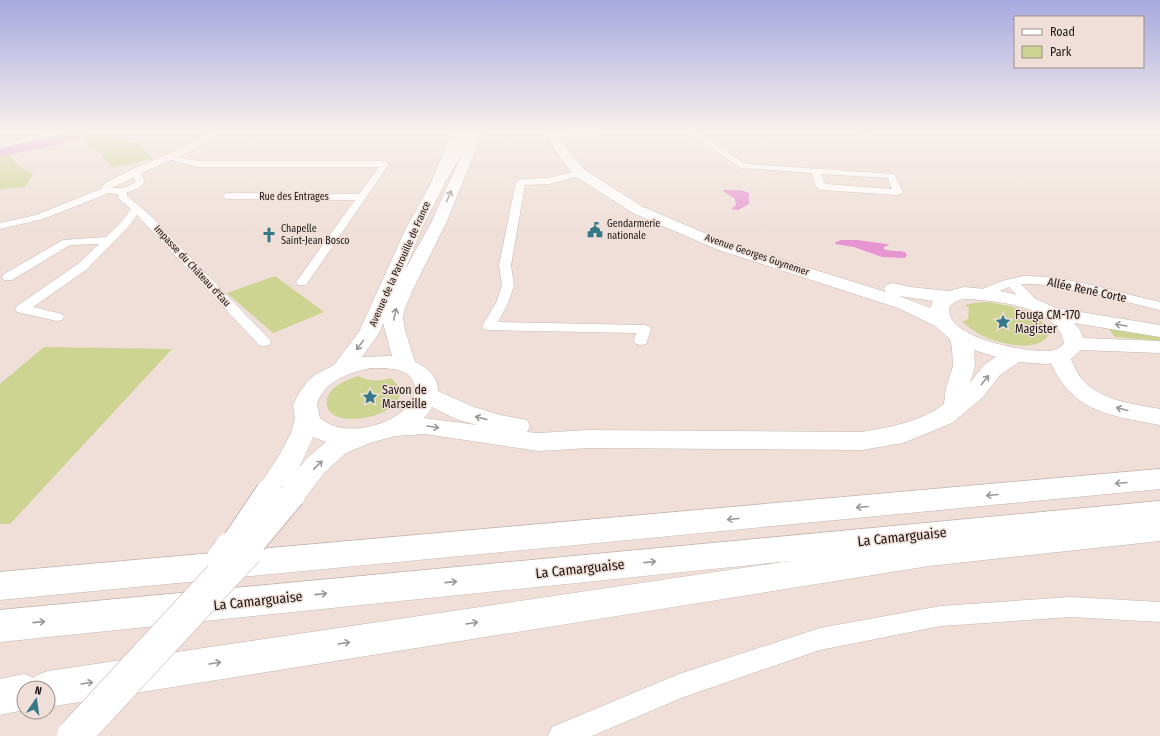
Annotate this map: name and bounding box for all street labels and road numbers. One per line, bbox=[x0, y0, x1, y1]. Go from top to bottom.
street label: Rue des Entrages bbox=[259, 191, 329, 203]
street label: Avenue de la Patrouille de France bbox=[367, 200, 433, 328]
street label: Impasse du Château d'Eau bbox=[151, 223, 233, 309]
street label: Avenue Georges Guynemer bbox=[703, 231, 811, 279]
street label: Allée René Corte bbox=[1046, 275, 1128, 305]
street label: La Camarguaise bbox=[857, 524, 947, 550]
street label: La Camarguaise bbox=[535, 556, 625, 582]
street label: La Camarguaise bbox=[213, 588, 303, 614]

